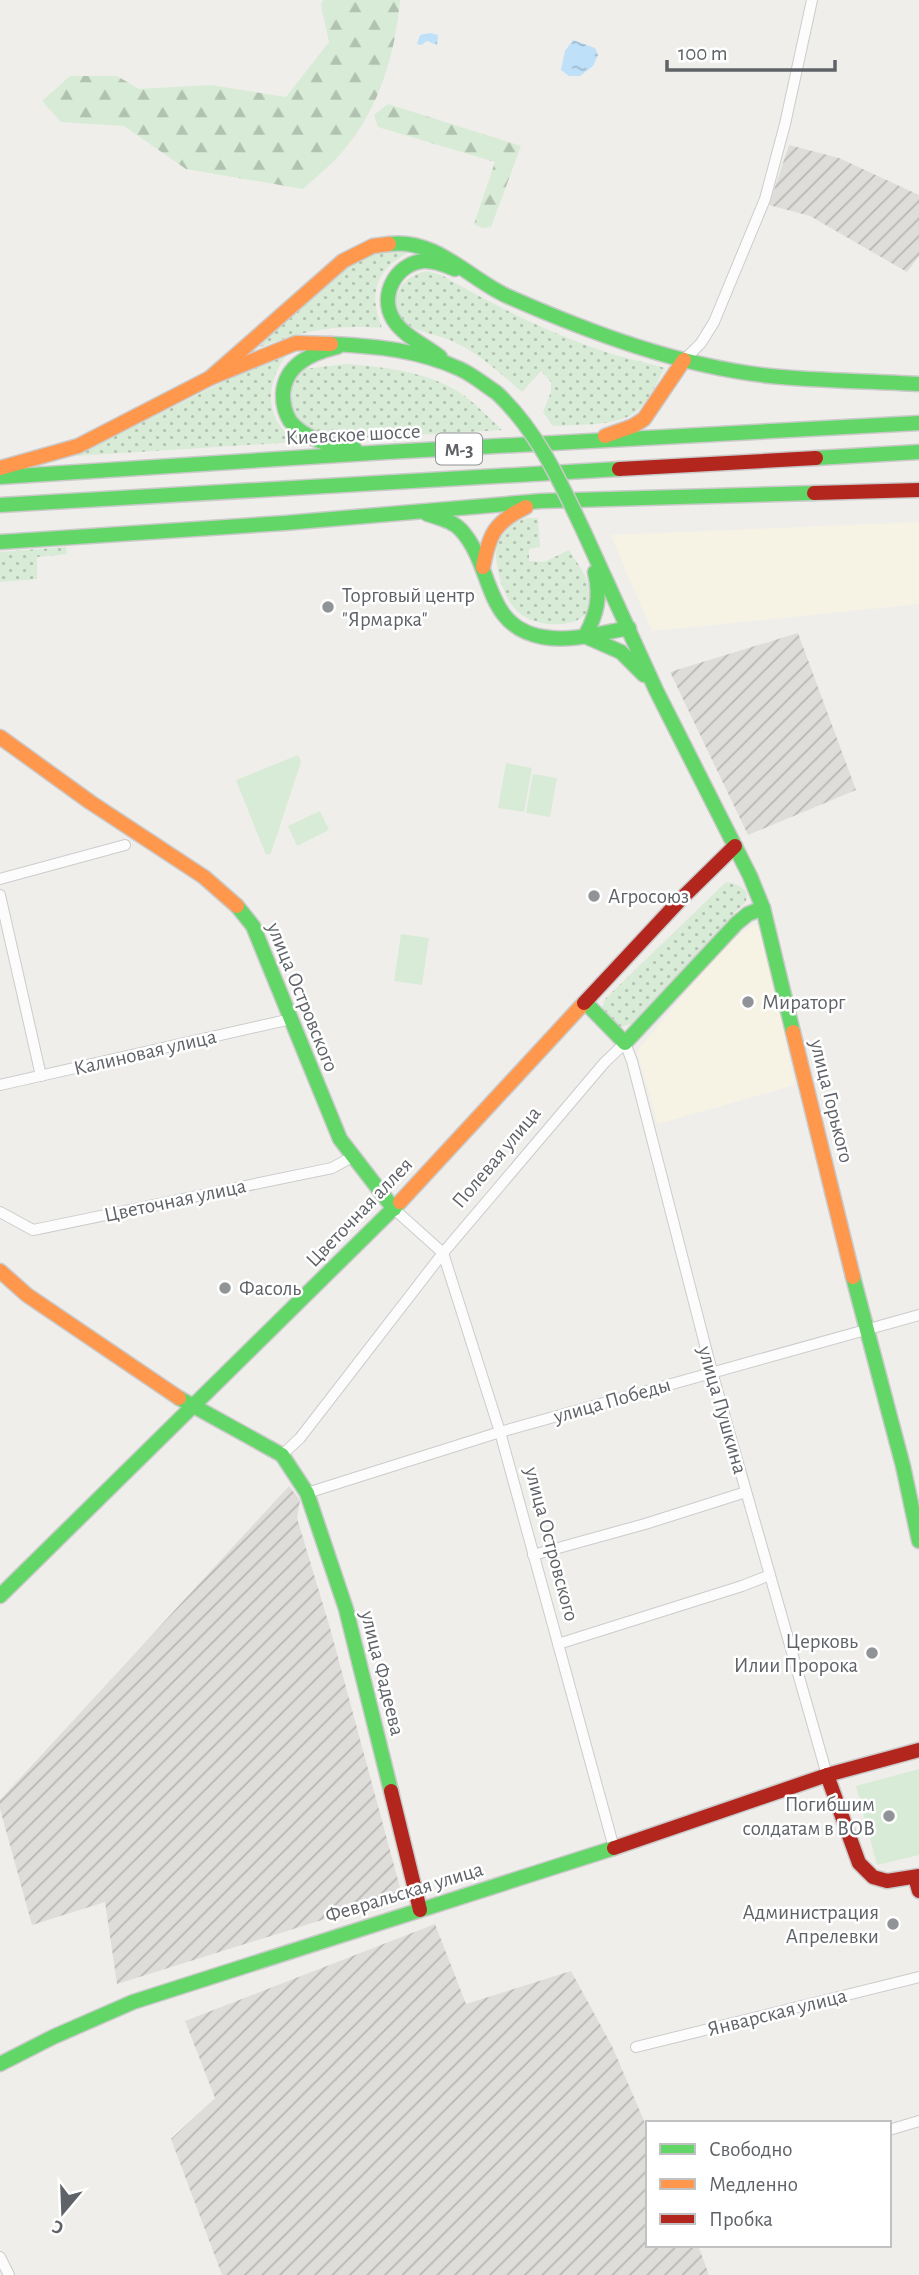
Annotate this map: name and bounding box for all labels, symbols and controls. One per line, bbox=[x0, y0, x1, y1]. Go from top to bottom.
scale bar bbox=[667, 28, 835, 72]
text: 100 m bbox=[678, 43, 728, 64]
street label: Киевское шоссе bbox=[285, 420, 421, 449]
road number: М-3 bbox=[436, 433, 482, 464]
place label: Торговый центр "Ярмарка" bbox=[342, 585, 475, 630]
marker: Торговый центр "Ярмарка" bbox=[320, 599, 336, 615]
place label: Агросоюз bbox=[608, 886, 689, 907]
marker: Агросоюз bbox=[586, 888, 602, 904]
street label: улица Островского bbox=[263, 919, 342, 1075]
place label: Мираторг bbox=[762, 992, 846, 1013]
marker: Мираторг bbox=[740, 994, 756, 1010]
street label: Калиновая улица bbox=[72, 1026, 219, 1079]
street label: улица Горького bbox=[806, 1036, 857, 1165]
street label: Полевая улица bbox=[448, 1102, 545, 1212]
street label: Цветочная аллея bbox=[302, 1154, 417, 1271]
street label: Цветочная улица bbox=[102, 1175, 248, 1226]
place label: Фасоль bbox=[239, 1278, 301, 1299]
marker: Фасоль bbox=[217, 1280, 233, 1296]
street label: улица Пушкина bbox=[694, 1343, 751, 1477]
street label: улица Победы bbox=[550, 1374, 673, 1427]
street label: улица Островского bbox=[521, 1464, 582, 1623]
street label: улица Фадеева bbox=[357, 1608, 408, 1738]
place label: Церковь Илии Пророка bbox=[734, 1631, 858, 1676]
marker: Церковь Илии Пророка bbox=[864, 1645, 880, 1661]
place label: Погибшим солдатам в ВОВ bbox=[742, 1794, 875, 1839]
marker: Погибшим солдатам в ВОВ bbox=[881, 1808, 897, 1824]
street label: Февральская улица bbox=[323, 1858, 486, 1926]
place label: Администрация Апрелевки bbox=[743, 1902, 879, 1947]
marker: Администрация Апрелевки bbox=[885, 1916, 901, 1932]
street label: Январская улица bbox=[705, 1985, 849, 2040]
legend bbox=[646, 2121, 891, 2247]
text: Свободно bbox=[709, 2139, 793, 2160]
text: Медленно bbox=[709, 2174, 798, 2195]
north arrow bbox=[28, 2177, 98, 2247]
text: Пробка bbox=[709, 2209, 773, 2230]
text: С bbox=[50, 2216, 66, 2237]

